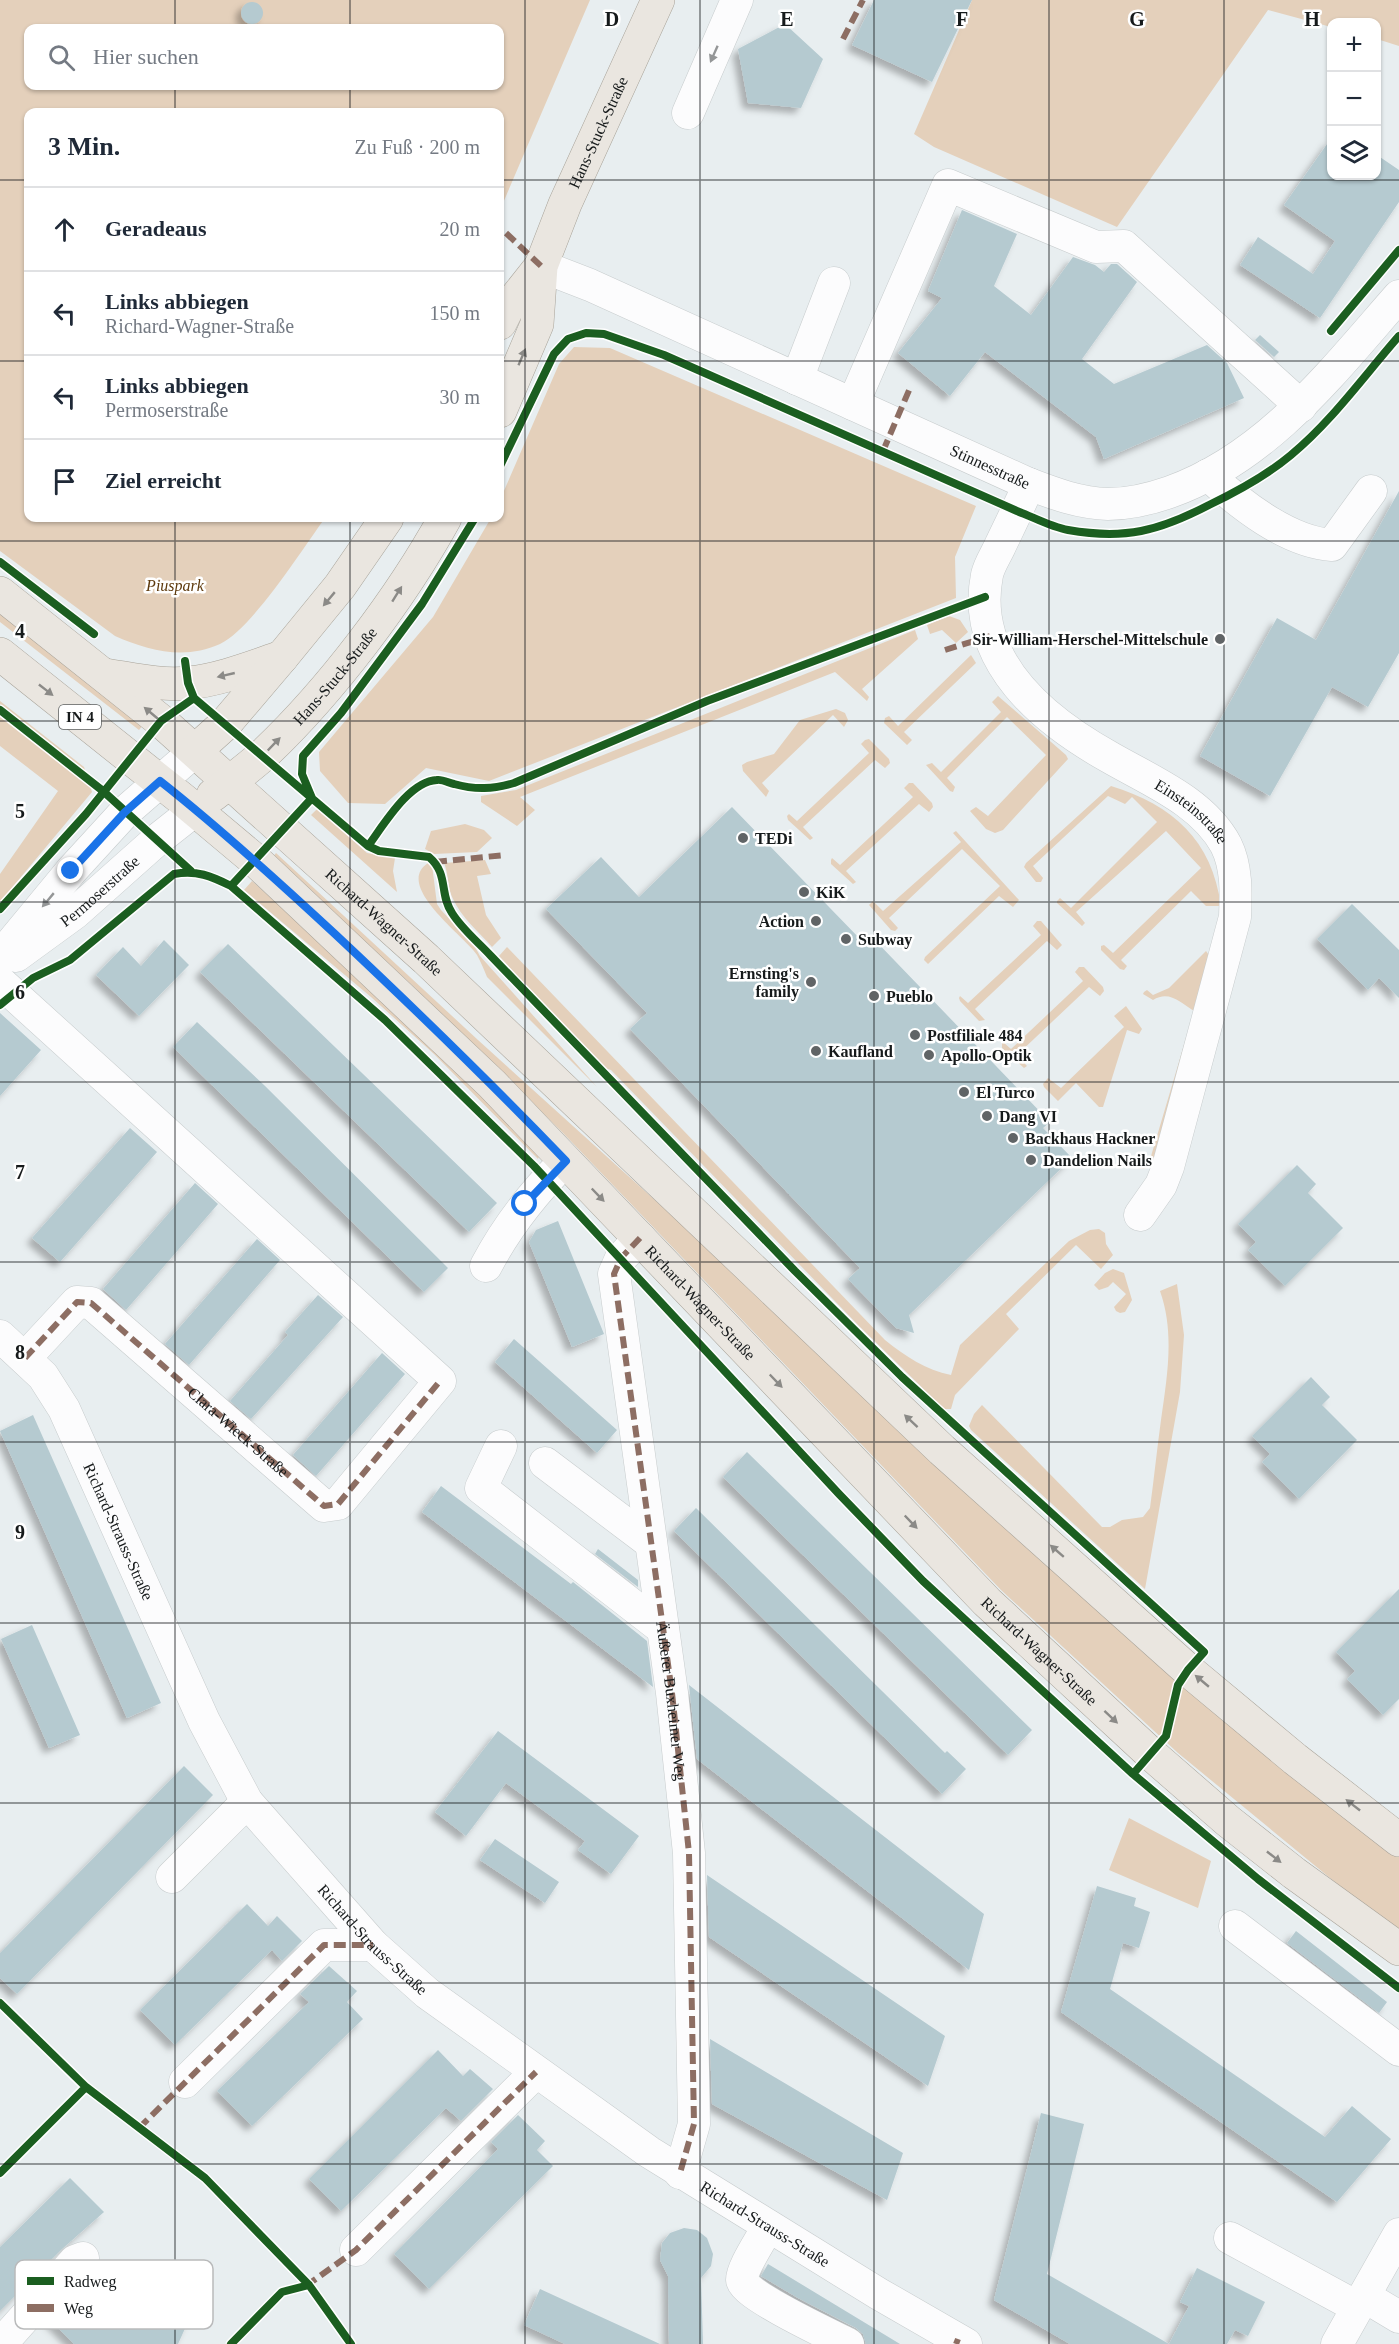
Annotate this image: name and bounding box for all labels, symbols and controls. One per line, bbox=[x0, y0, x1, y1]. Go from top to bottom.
text: D bbox=[605, 8, 619, 30]
text: E bbox=[780, 8, 794, 30]
text: F bbox=[956, 8, 968, 30]
text: G bbox=[1129, 8, 1145, 30]
text: H bbox=[1304, 8, 1320, 30]
map controls bbox=[1327, 18, 1381, 180]
button: + bbox=[1327, 18, 1381, 72]
search box bbox=[24, 24, 504, 90]
icon: search bbox=[45, 41, 78, 74]
text: Hier suchen bbox=[93, 44, 199, 69]
one-way arrow bbox=[709, 45, 718, 62]
button: − bbox=[1327, 72, 1381, 126]
street label: Hans-Stuck-Straße bbox=[565, 74, 631, 191]
button: layers bbox=[1327, 126, 1381, 180]
text: 3 Min. bbox=[48, 132, 120, 161]
text: Zu Fuß · 200 m bbox=[354, 136, 480, 158]
icon: ahead bbox=[48, 213, 81, 246]
text: Geradeaus bbox=[105, 216, 206, 241]
text: 20 m bbox=[439, 218, 480, 240]
text: Links abbiegen bbox=[105, 289, 249, 314]
icon: left bbox=[48, 297, 81, 330]
text: 150 m bbox=[429, 302, 480, 324]
text: Richard-Wagner-Straße bbox=[105, 315, 294, 337]
one-way arrow bbox=[517, 348, 527, 366]
text: Links abbiegen bbox=[105, 373, 249, 398]
icon: left bbox=[48, 381, 81, 414]
text: 30 m bbox=[439, 386, 480, 408]
text: Permoserstraße bbox=[105, 399, 228, 421]
street label: Stinnesstraße bbox=[948, 441, 1033, 492]
icon: arrive bbox=[48, 465, 81, 498]
text: Ziel erreicht bbox=[105, 468, 221, 493]
park label: Piuspark bbox=[145, 577, 205, 595]
one-way arrow bbox=[391, 585, 402, 602]
one-way arrow bbox=[322, 591, 335, 607]
text: 4 bbox=[15, 620, 25, 642]
street label: Hans-Stuck-Straße bbox=[289, 624, 380, 728]
place label: Sir-William-Herschel-Mittelschule bbox=[973, 631, 1208, 648]
marker: Sir-William-Herschel-Mittelschule bbox=[1213, 632, 1227, 646]
one-way arrow bbox=[217, 670, 235, 680]
one-way arrow bbox=[38, 684, 54, 697]
road number: IN 4 bbox=[59, 705, 101, 729]
one-way arrow bbox=[144, 707, 159, 720]
one-way arrow bbox=[266, 738, 280, 752]
street label: Einsteinstraße bbox=[1152, 776, 1231, 846]
text: 5 bbox=[15, 800, 25, 822]
place label: TEDi bbox=[755, 830, 793, 847]
marker: TEDi bbox=[736, 831, 750, 845]
street label: Permoserstraße bbox=[57, 852, 142, 930]
route end bbox=[57, 857, 83, 883]
street label: Richard-Wagner-Straße bbox=[322, 865, 446, 979]
place label: KiK bbox=[816, 884, 846, 901]
marker: KiK bbox=[797, 885, 811, 899]
one-way arrow bbox=[41, 892, 54, 908]
place label: Action bbox=[759, 913, 804, 930]
marker: Action bbox=[809, 914, 823, 928]
place label: Subway bbox=[858, 931, 912, 949]
marker: Subway bbox=[839, 932, 853, 946]
place label: Ernsting's family bbox=[729, 965, 799, 1001]
marker: Ernsting's family bbox=[804, 975, 818, 989]
text: 6 bbox=[15, 981, 25, 1003]
place label: Pueblo bbox=[886, 988, 933, 1005]
marker: Pueblo bbox=[867, 989, 881, 1003]
place label: Postfiliale 484 bbox=[927, 1027, 1023, 1044]
marker: Postfiliale 484 bbox=[908, 1028, 922, 1042]
place label: Kaufland bbox=[828, 1043, 893, 1060]
marker: Kaufland bbox=[809, 1044, 823, 1058]
place label: Apollo-Optik bbox=[941, 1047, 1032, 1065]
marker: Apollo-Optik bbox=[922, 1048, 936, 1062]
place label: El Turco bbox=[976, 1084, 1035, 1101]
marker: El Turco bbox=[957, 1085, 971, 1099]
place label: Dang VI bbox=[999, 1108, 1057, 1126]
marker: Dang VI bbox=[980, 1109, 994, 1123]
place label: Backhaus Hackner bbox=[1025, 1130, 1155, 1147]
marker: Backhaus Hackner bbox=[1006, 1131, 1020, 1145]
place label: Dandelion Nails bbox=[1043, 1152, 1152, 1169]
marker: Dandelion Nails bbox=[1024, 1153, 1038, 1167]
text: 7 bbox=[15, 1161, 25, 1183]
one-way arrow bbox=[591, 1187, 605, 1201]
route start bbox=[511, 1190, 537, 1216]
street label: Richard-Wagner-Straße bbox=[642, 1242, 759, 1363]
text: 8 bbox=[15, 1341, 25, 1363]
one-way arrow bbox=[769, 1374, 783, 1388]
street label: Clara-Wieck-Straße bbox=[185, 1383, 292, 1480]
one-way arrow bbox=[904, 1415, 919, 1428]
street label: Richard-Strauss-Straße bbox=[81, 1460, 157, 1603]
one-way arrow bbox=[904, 1515, 918, 1530]
text: 9 bbox=[15, 1521, 25, 1543]
one-way arrow bbox=[1050, 1545, 1065, 1558]
street label: Richard-Wagner-Straße bbox=[978, 1593, 1101, 1708]
street label: Äußerer Buxheimer Weg bbox=[654, 1620, 690, 1782]
one-way arrow bbox=[1195, 1675, 1210, 1688]
one-way arrow bbox=[1103, 1710, 1118, 1723]
one-way arrow bbox=[1345, 1798, 1361, 1811]
one-way arrow bbox=[1266, 1851, 1281, 1863]
street label: Richard-Strauss-Straße bbox=[315, 1881, 431, 1998]
street label: Richard-Strauss-Straße bbox=[698, 2178, 833, 2270]
legend bbox=[15, 2260, 213, 2329]
text: Radweg bbox=[64, 2273, 116, 2291]
text: Weg bbox=[64, 2300, 93, 2318]

